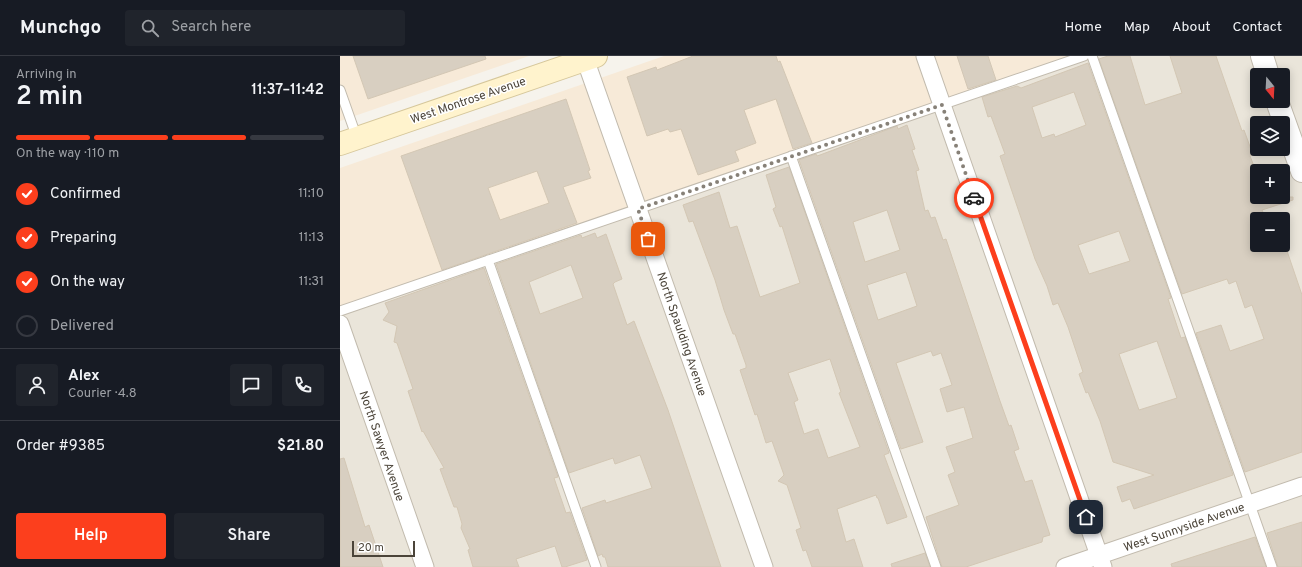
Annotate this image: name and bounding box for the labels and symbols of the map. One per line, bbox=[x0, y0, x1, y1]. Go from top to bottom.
north arrow bbox=[1250, 68, 1290, 108]
street label: West Montrose Avenue bbox=[408, 74, 528, 128]
courier bbox=[954, 178, 994, 218]
pin bbox=[631, 222, 665, 256]
street label: North Spaulding Avenue bbox=[652, 270, 710, 398]
street label: North Sawyer Avenue bbox=[355, 389, 407, 504]
pin bbox=[1069, 500, 1103, 534]
street label: West Sunnyside Avenue bbox=[1122, 500, 1247, 556]
scale bar bbox=[352, 539, 415, 558]

